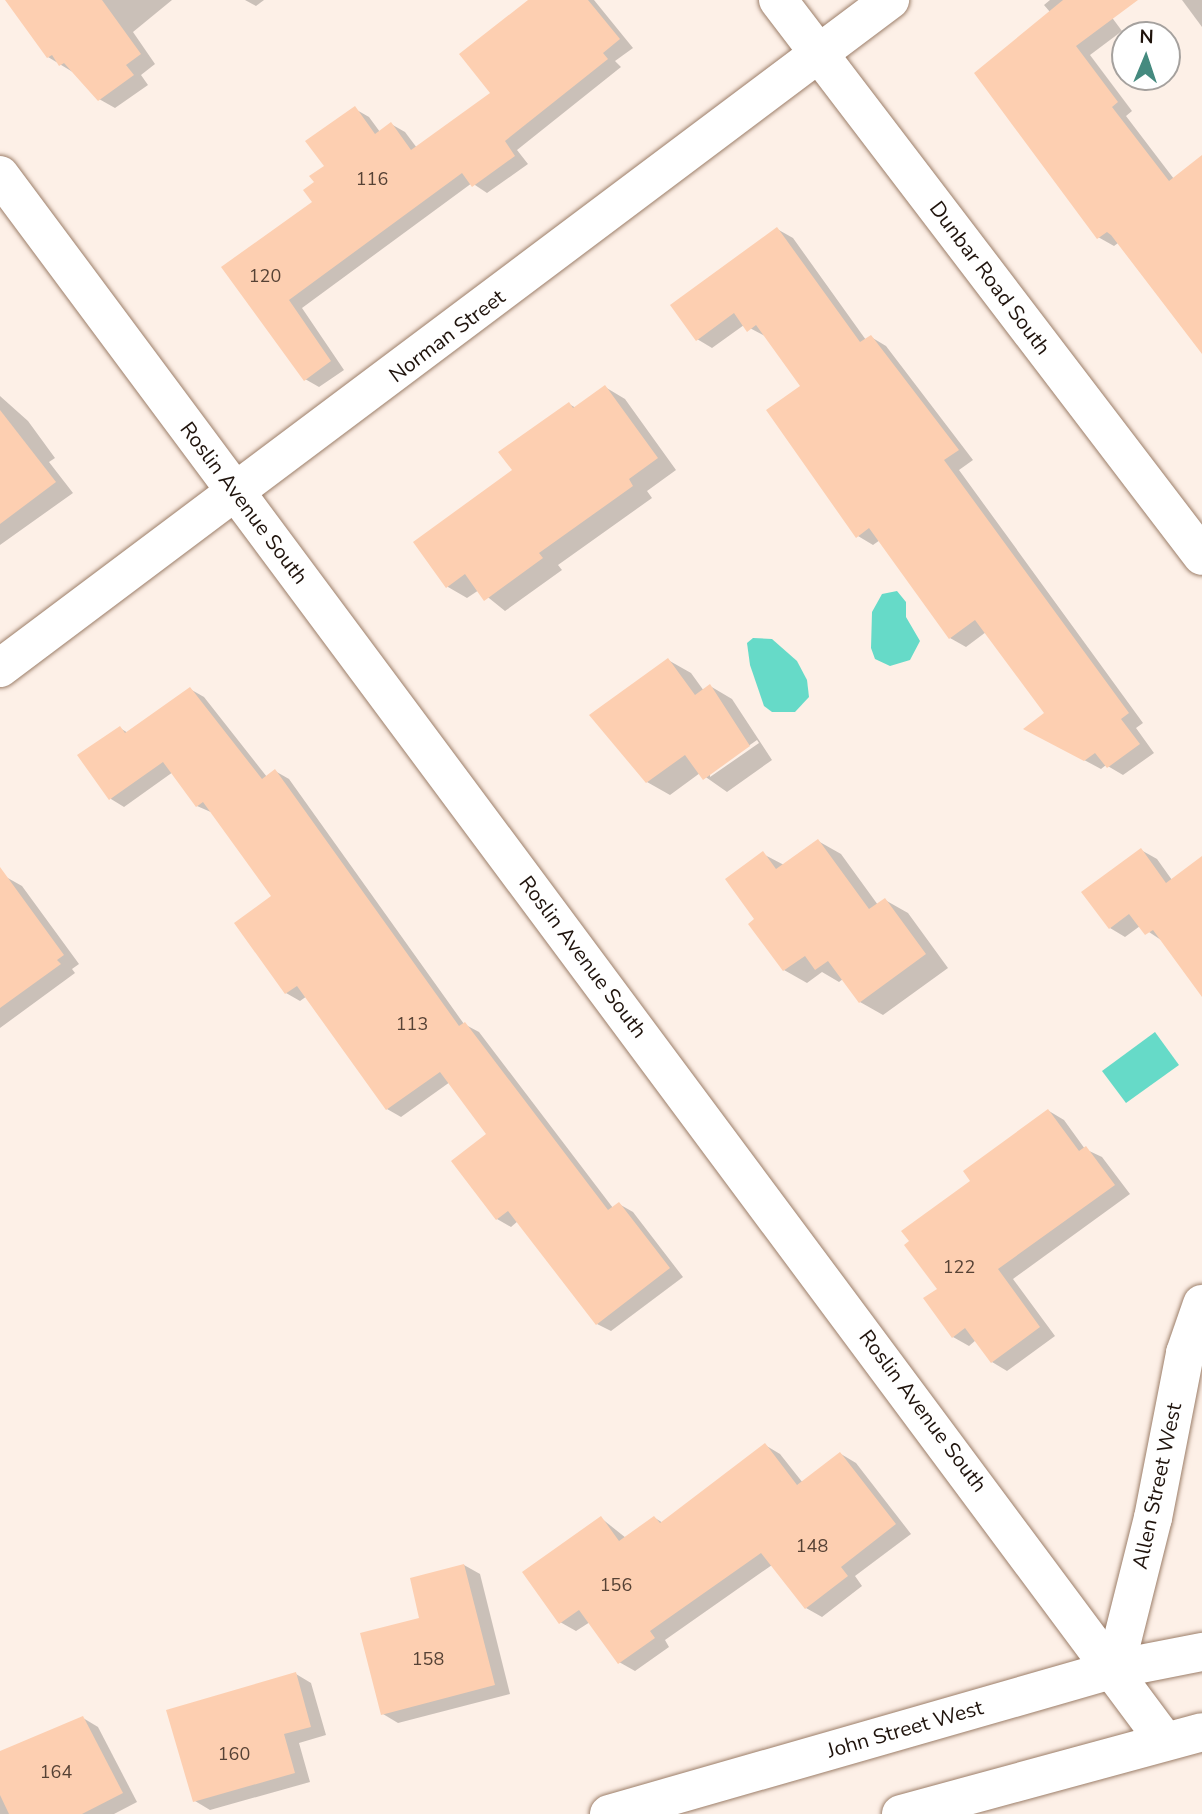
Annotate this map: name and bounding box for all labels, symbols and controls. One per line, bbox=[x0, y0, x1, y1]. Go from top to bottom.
north arrow bbox=[1111, 21, 1181, 91]
text: N bbox=[1139, 24, 1154, 50]
house number: 116 bbox=[356, 168, 388, 190]
street label: Dunbar Road South bbox=[924, 196, 1056, 360]
house number: 120 bbox=[249, 265, 281, 287]
street label: Norman Street bbox=[384, 284, 510, 388]
street label: Roslin Avenue South bbox=[175, 417, 313, 589]
street label: Roslin Avenue South bbox=[514, 871, 652, 1043]
house number: 113 bbox=[396, 1013, 428, 1035]
house number: 122 bbox=[943, 1256, 975, 1278]
street label: Roslin Avenue South bbox=[854, 1325, 992, 1497]
street label: Allen Street West bbox=[1127, 1401, 1187, 1571]
house number: 148 bbox=[796, 1535, 828, 1557]
house number: 156 bbox=[600, 1574, 632, 1596]
house number: 158 bbox=[412, 1648, 444, 1670]
street label: John Street West bbox=[824, 1695, 986, 1763]
house number: 160 bbox=[218, 1743, 250, 1765]
house number: 164 bbox=[40, 1761, 72, 1783]

